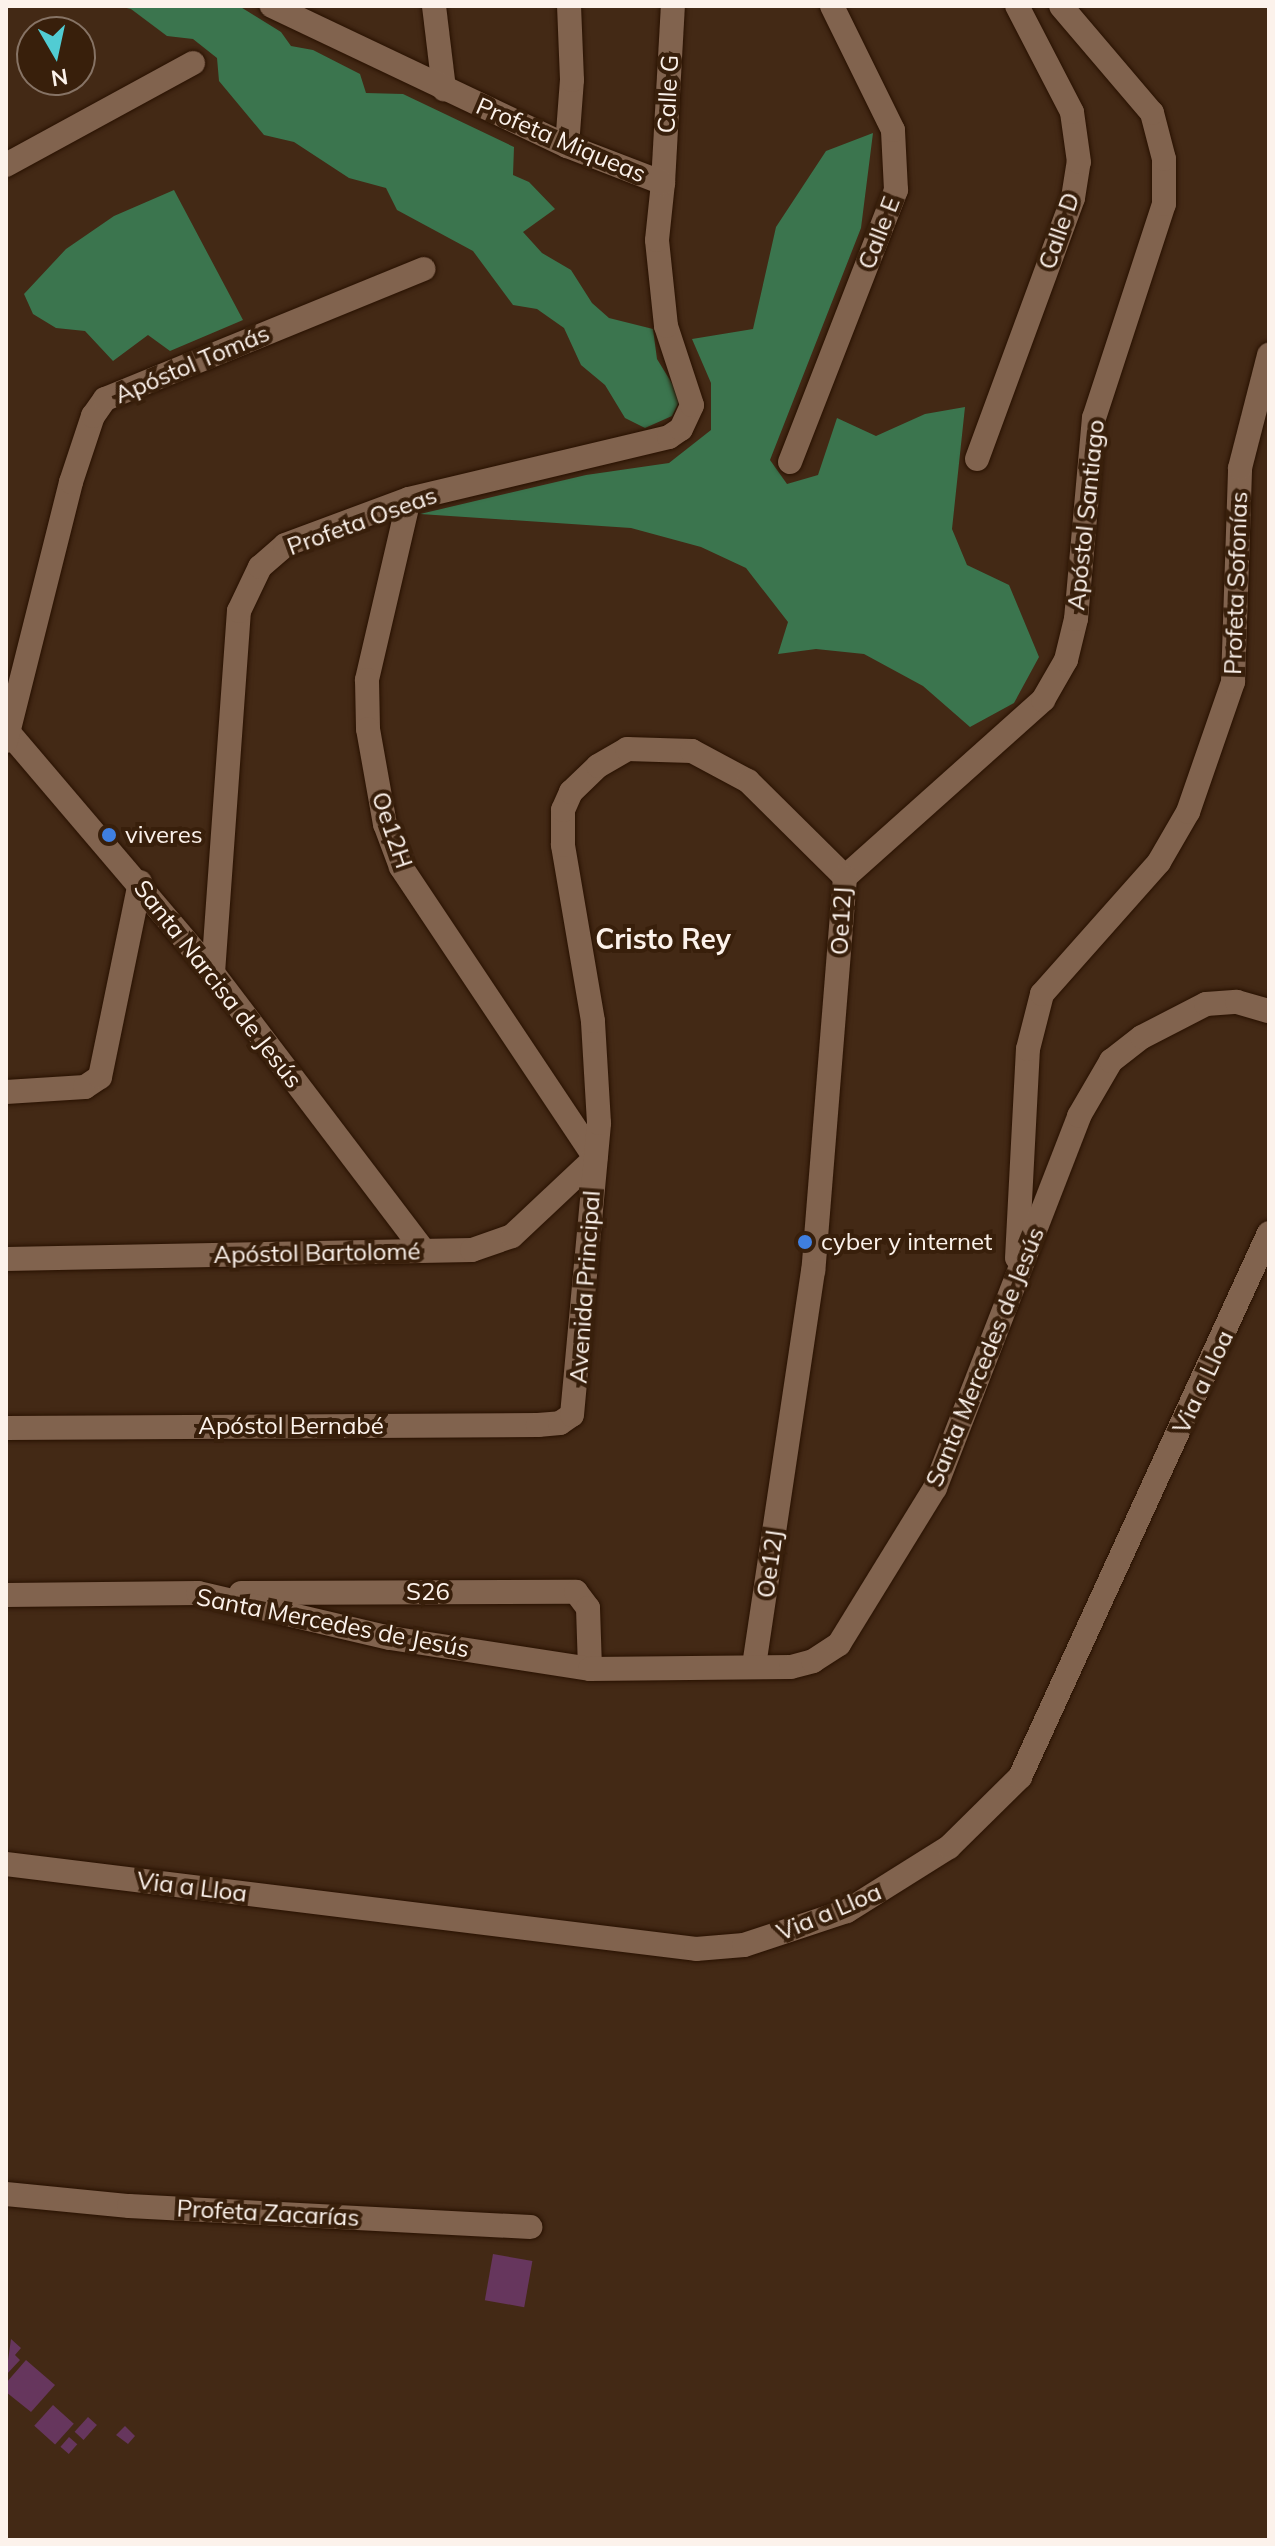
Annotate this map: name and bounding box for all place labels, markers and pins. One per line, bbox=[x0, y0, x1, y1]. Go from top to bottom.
place label: viveres bbox=[125, 821, 203, 849]
marker: viveres bbox=[100, 826, 118, 844]
place label: cyber y internet bbox=[821, 1228, 992, 1256]
marker: cyber y internet bbox=[796, 1233, 814, 1251]

